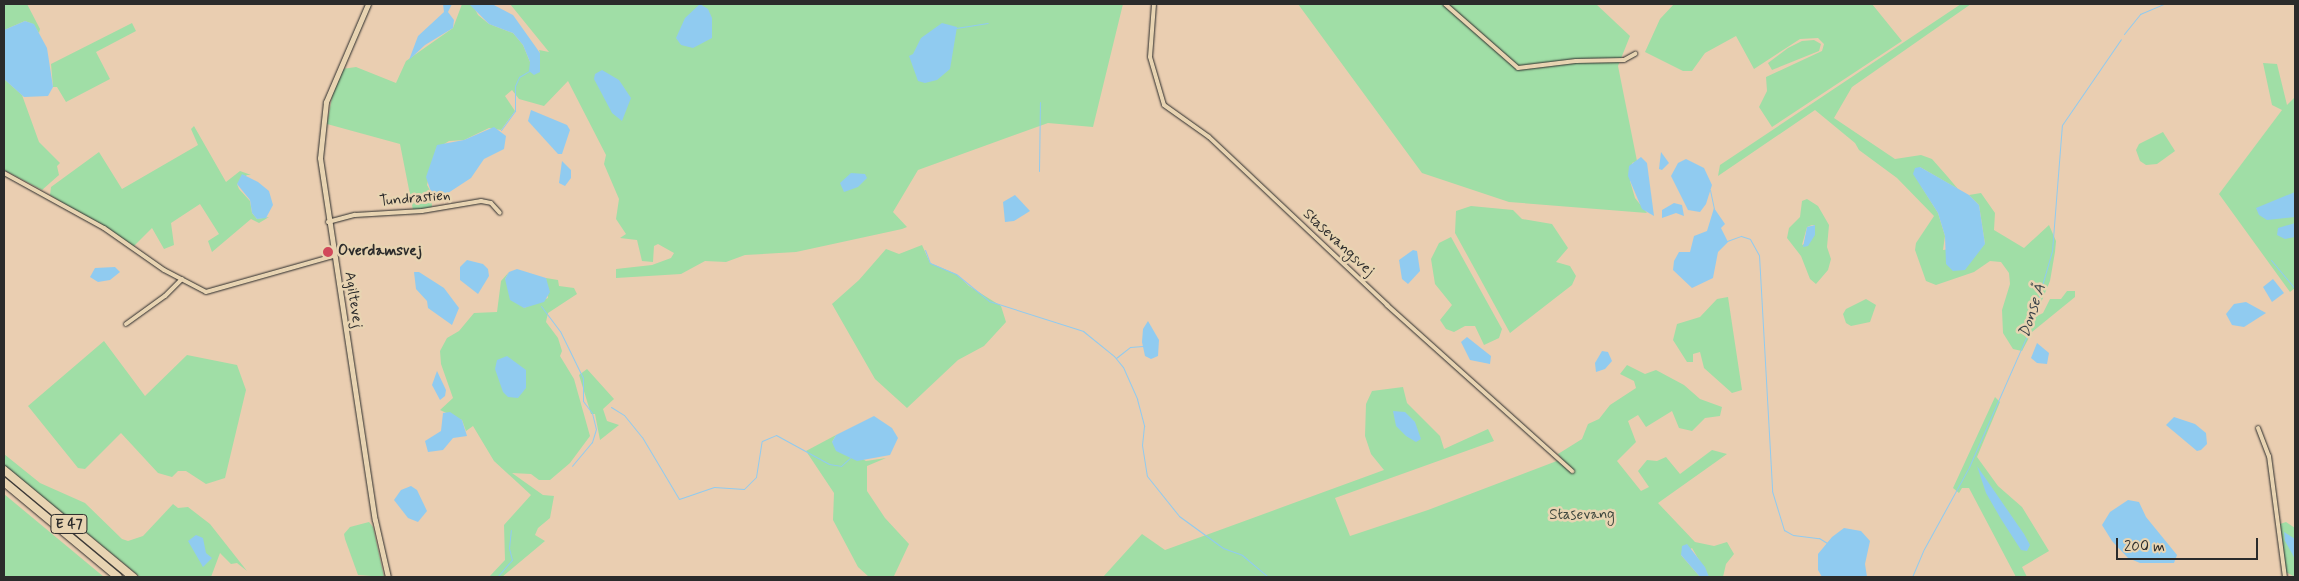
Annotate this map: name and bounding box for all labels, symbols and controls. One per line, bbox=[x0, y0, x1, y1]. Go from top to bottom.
street label: Tundrastien bbox=[379, 187, 451, 211]
street label: Stasevangsvej bbox=[1299, 205, 1377, 281]
place label: Overdamsvej bbox=[338, 243, 422, 261]
marker: Overdamsvej bbox=[322, 246, 334, 258]
street label: Agiltevej bbox=[340, 270, 366, 330]
water label: Donse Å bbox=[2015, 282, 2051, 340]
park label: Stasevang bbox=[1549, 507, 1615, 525]
road number: E 47 bbox=[50, 512, 88, 536]
scale bar bbox=[2119, 528, 2262, 560]
text: 200 m bbox=[2124, 537, 2165, 557]

